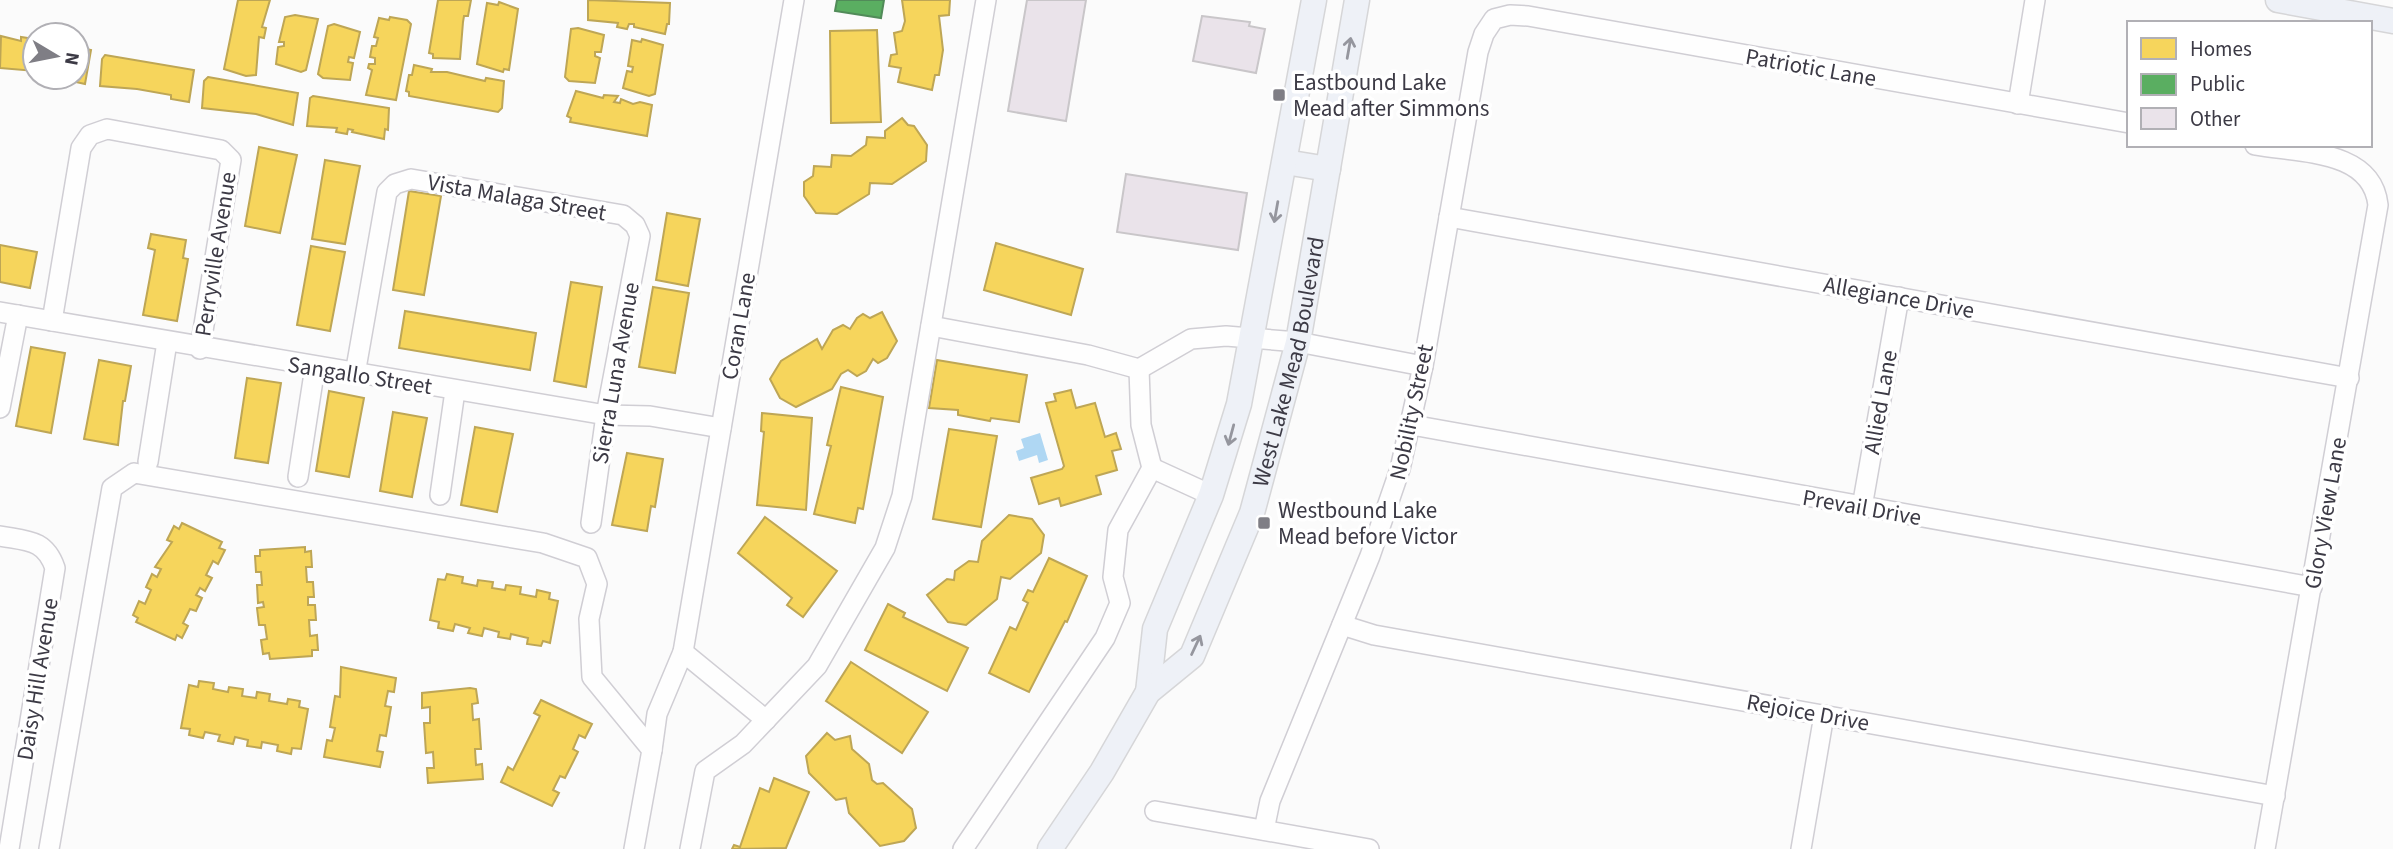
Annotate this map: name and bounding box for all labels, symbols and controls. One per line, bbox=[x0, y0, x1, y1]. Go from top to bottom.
north arrow bbox=[21, 21, 91, 91]
legend bbox=[2127, 21, 2372, 147]
text: Homes bbox=[2190, 34, 2252, 64]
one-way arrow bbox=[1343, 37, 1356, 60]
street label: Patriotic Lane bbox=[1743, 40, 1879, 95]
text: N bbox=[57, 50, 86, 67]
place label: Eastbound Lake Mead after Simmons bbox=[1293, 66, 1489, 125]
text: Public bbox=[2190, 69, 2245, 99]
marker: Eastbound Lake Mead after Simmons bbox=[1271, 87, 1287, 103]
text: Other bbox=[2190, 104, 2241, 134]
street label: Vista Malaga Street bbox=[425, 166, 609, 229]
street label: Perryville Avenue bbox=[186, 169, 245, 339]
one-way arrow bbox=[1269, 200, 1282, 223]
street label: West Lake Mead Boulevard bbox=[1244, 234, 1333, 490]
street label: Allegiance Drive bbox=[1821, 268, 1977, 327]
street label: Coran Lane bbox=[713, 270, 764, 382]
street label: Sierra Luna Avenue bbox=[583, 280, 648, 467]
street label: Nobility Street bbox=[1381, 341, 1442, 483]
street label: Allied Lane bbox=[1855, 347, 1906, 457]
street label: Sangallo Street bbox=[285, 348, 435, 403]
one-way arrow bbox=[1224, 423, 1237, 446]
street label: Glory View Lane bbox=[2296, 435, 2355, 591]
street label: Prevail Drive bbox=[1800, 481, 1924, 534]
place label: Westbound Lake Mead before Victor bbox=[1278, 494, 1458, 553]
marker: Westbound Lake Mead before Victor bbox=[1256, 515, 1272, 531]
street label: Daisy Hill Avenue bbox=[8, 595, 67, 763]
one-way arrow bbox=[1190, 635, 1203, 656]
street label: Rejoice Drive bbox=[1744, 685, 1872, 740]

